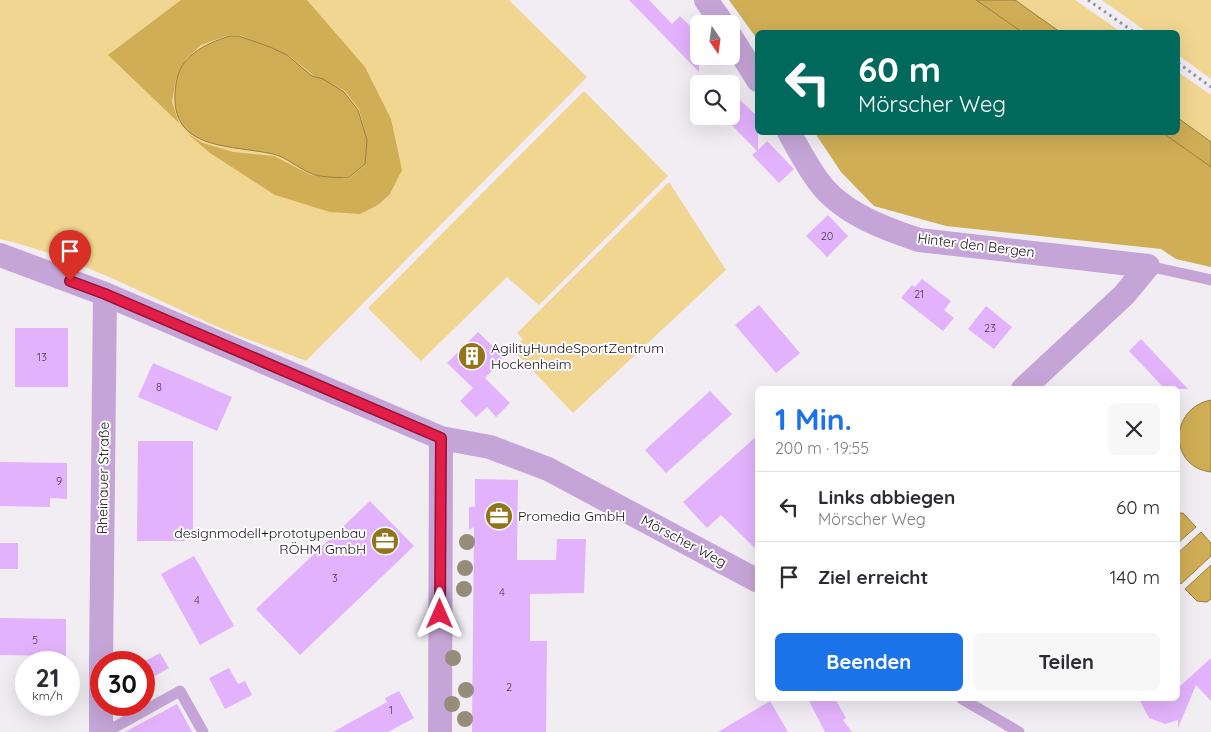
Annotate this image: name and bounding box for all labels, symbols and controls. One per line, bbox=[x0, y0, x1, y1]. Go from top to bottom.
north arrow bbox=[690, 15, 740, 65]
map controls bbox=[690, 15, 740, 125]
text: 60 m bbox=[858, 47, 941, 91]
icon: left bbox=[775, 50, 840, 115]
button: search bbox=[690, 75, 740, 125]
text: Mörscher Weg bbox=[858, 90, 1006, 118]
house number: 20 bbox=[821, 229, 833, 243]
street label: Hinter den Bergen bbox=[916, 229, 1036, 261]
pin bbox=[49, 230, 91, 281]
icon: arrive bbox=[56, 237, 84, 265]
house number: 21 bbox=[914, 287, 924, 301]
house number: 23 bbox=[984, 321, 996, 335]
place label: AgilityHundeSportZentrum Hockenheim bbox=[491, 339, 664, 373]
building icon: AgilityHundeSportZentrum Hockenheim bbox=[457, 341, 487, 371]
house number: 13 bbox=[37, 350, 47, 364]
house number: 8 bbox=[156, 380, 162, 394]
text: 1 Min. bbox=[775, 400, 852, 438]
button: close bbox=[1108, 403, 1160, 455]
street label: Rheinauer Straße bbox=[93, 422, 113, 534]
text: 200 m · 19:55 bbox=[775, 438, 869, 458]
house number: 9 bbox=[56, 474, 62, 488]
text: Links abbiegen bbox=[818, 485, 955, 509]
icon: left bbox=[775, 493, 803, 521]
text: 60 m bbox=[1116, 495, 1160, 519]
office icon: Promedia GmbH bbox=[484, 501, 514, 531]
place label: Promedia GmbH bbox=[518, 507, 625, 525]
text: Mörscher Weg bbox=[818, 509, 926, 529]
street label: Mörscher Weg bbox=[638, 511, 730, 571]
place label: designmodell+prototypenbau RÖHM GmbH bbox=[174, 524, 366, 558]
office icon: designmodell+prototypenbau RÖHM GmbH bbox=[370, 526, 400, 556]
icon: arrive bbox=[775, 563, 803, 591]
text: Ziel erreicht bbox=[818, 565, 928, 589]
text: 140 m bbox=[1109, 565, 1160, 589]
house number: 3 bbox=[332, 571, 338, 585]
house number: 4 bbox=[499, 585, 505, 599]
position arrow bbox=[413, 587, 465, 639]
house number: 4 bbox=[194, 593, 200, 607]
house number: 5 bbox=[32, 633, 38, 647]
button: Beenden bbox=[775, 633, 963, 691]
button: Teilen bbox=[973, 633, 1160, 691]
speed limit sign: 30 bbox=[90, 651, 155, 716]
text: 21 bbox=[36, 662, 59, 693]
house number: 2 bbox=[506, 680, 512, 694]
text: km/h bbox=[32, 688, 63, 703]
house number: 1 bbox=[389, 703, 393, 717]

